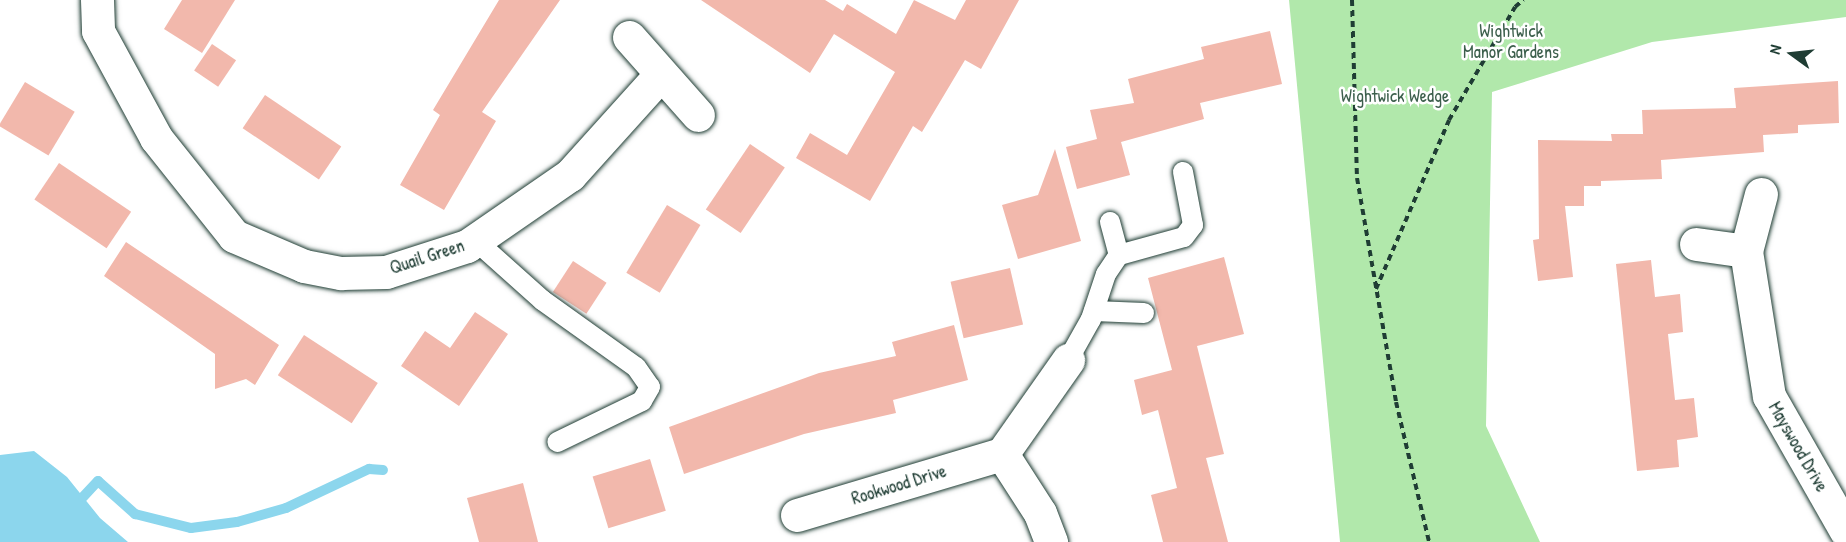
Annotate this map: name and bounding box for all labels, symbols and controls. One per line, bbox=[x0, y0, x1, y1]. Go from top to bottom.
park label: Wightwick Manor Gardens bbox=[1463, 21, 1559, 63]
north arrow bbox=[1762, 24, 1822, 84]
text: N bbox=[1763, 42, 1786, 56]
park label: Wightwick Wedge bbox=[1341, 85, 1449, 107]
street label: Quail Green bbox=[387, 235, 467, 279]
street label: Mayswood Drive bbox=[1764, 398, 1832, 496]
street label: Rookwood Drive bbox=[849, 460, 949, 510]

